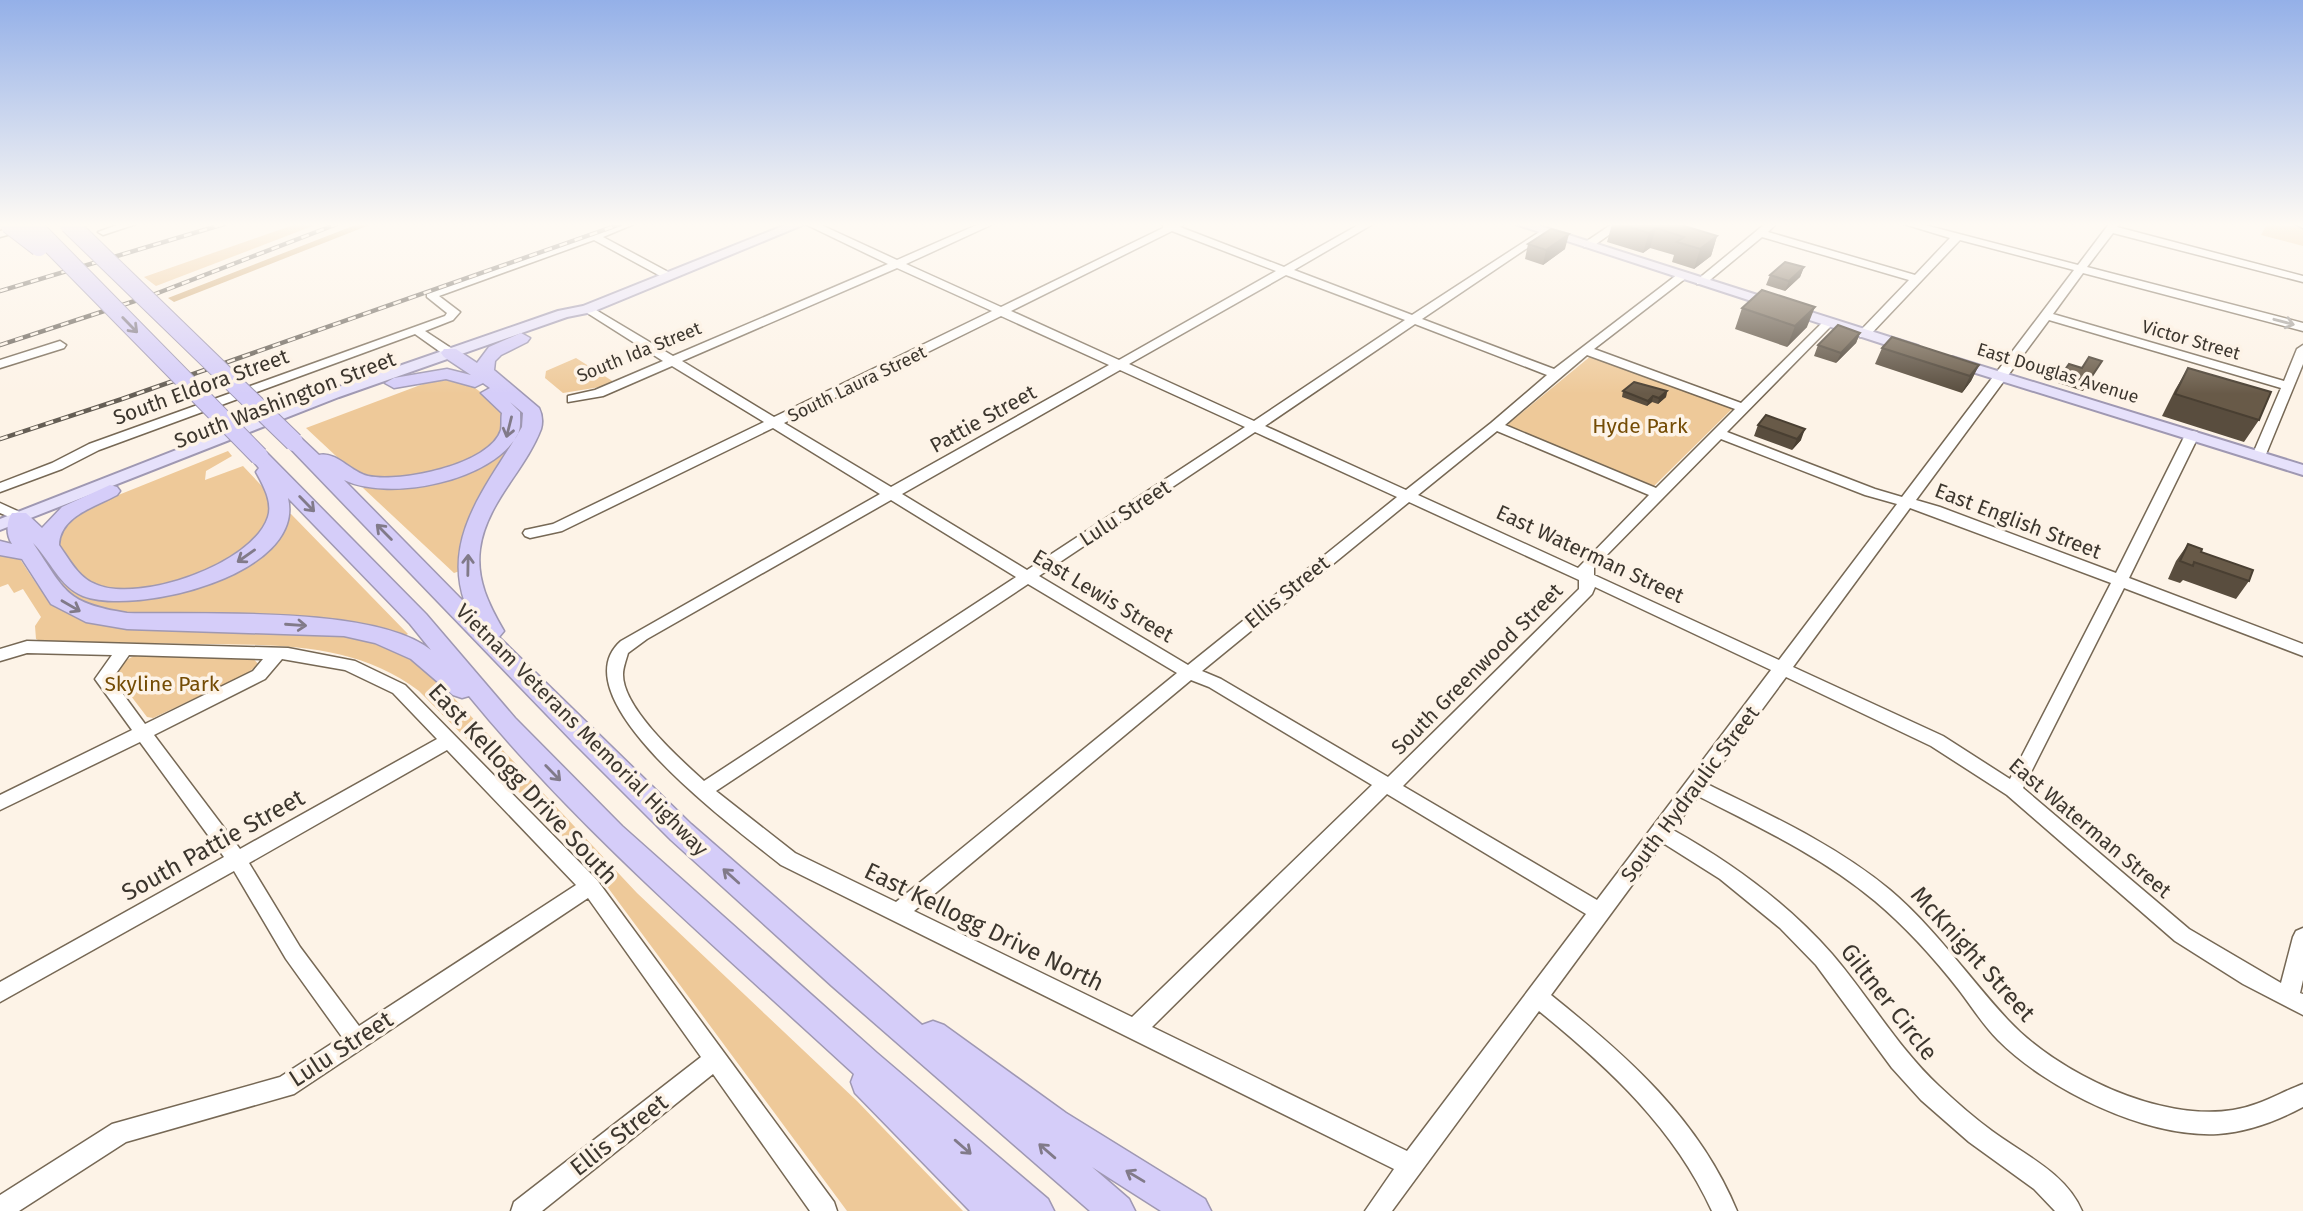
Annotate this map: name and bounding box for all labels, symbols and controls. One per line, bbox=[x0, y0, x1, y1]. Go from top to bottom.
one-way arrow bbox=[121, 316, 138, 333]
street label: Victor Street bbox=[2139, 316, 2243, 365]
one-way arrow bbox=[2272, 316, 2294, 329]
street label: South Ida Street bbox=[574, 317, 705, 387]
street label: East Douglas Avenue bbox=[1974, 338, 2142, 408]
street label: South Laura Street bbox=[784, 341, 930, 427]
street label: South Eldora Street bbox=[110, 343, 293, 431]
street label: South Washington Street bbox=[171, 346, 400, 454]
street label: Pattie Street bbox=[925, 379, 1041, 459]
park label: Hyde Park bbox=[1592, 413, 1688, 439]
one-way arrow bbox=[502, 416, 515, 438]
street label: Lulu Street bbox=[1075, 474, 1176, 552]
street label: East English Street bbox=[1931, 477, 2105, 565]
one-way arrow bbox=[299, 496, 316, 513]
street label: East Waterman Street bbox=[1492, 499, 1688, 609]
one-way arrow bbox=[376, 524, 393, 541]
street label: East Lewis Street bbox=[1028, 544, 1179, 649]
one-way arrow bbox=[237, 549, 256, 563]
street label: Ellis Street bbox=[1239, 550, 1335, 634]
one-way arrow bbox=[461, 554, 475, 577]
street label: South Greenwood Street bbox=[1386, 577, 1569, 760]
street label: Vietnam Veterans Memorial Highway bbox=[450, 598, 714, 862]
one-way arrow bbox=[61, 599, 81, 613]
one-way arrow bbox=[284, 618, 307, 631]
park label: Skyline Park bbox=[104, 671, 220, 697]
street label: East Kellogg Drive South bbox=[423, 678, 623, 890]
street label: South Hydraulic Street bbox=[1615, 700, 1765, 887]
street label: East Waterman Street bbox=[2003, 752, 2177, 904]
one-way arrow bbox=[545, 764, 562, 781]
street label: South Pattie Street bbox=[117, 783, 309, 907]
street label: East Kellogg Drive North bbox=[860, 857, 1108, 997]
one-way arrow bbox=[723, 868, 740, 885]
street label: McKnight Street bbox=[1905, 881, 2041, 1027]
street label: Giltner Circle bbox=[1835, 938, 1943, 1066]
street label: Lulu Street bbox=[284, 1005, 398, 1093]
street label: Ellis Street bbox=[565, 1088, 674, 1182]
one-way arrow bbox=[953, 1139, 971, 1155]
one-way arrow bbox=[1038, 1143, 1056, 1158]
one-way arrow bbox=[1125, 1168, 1145, 1182]

